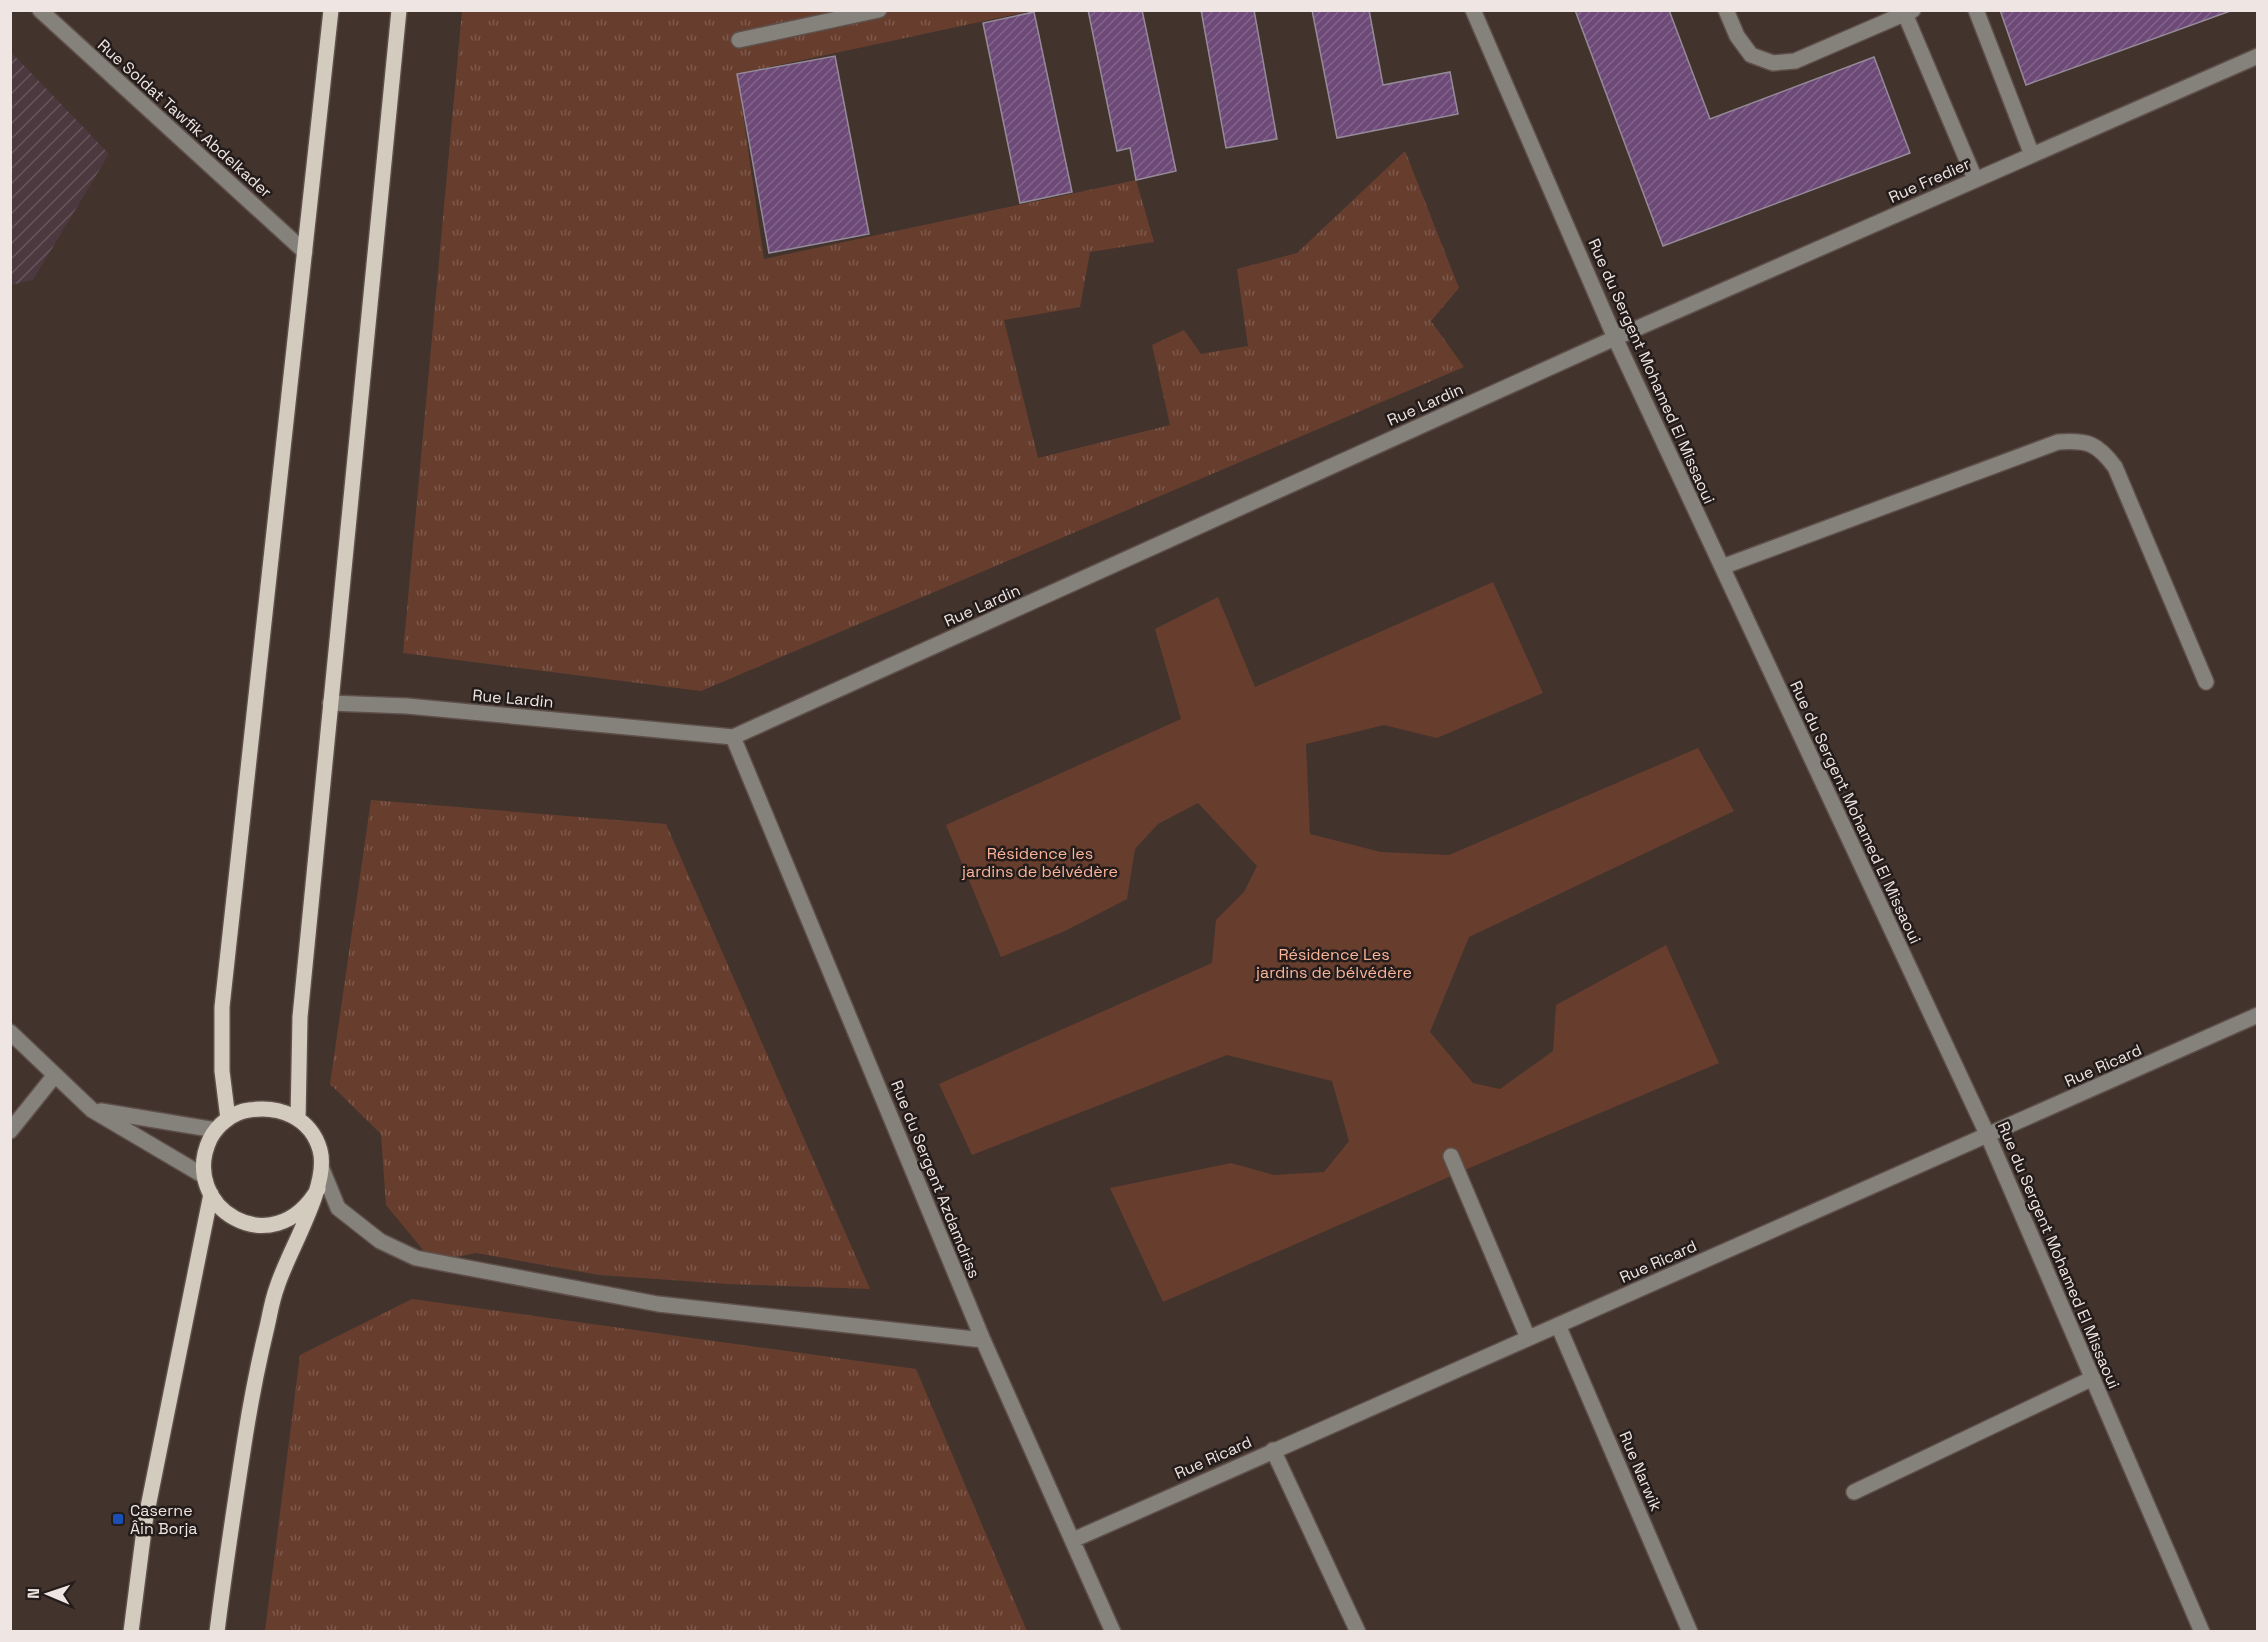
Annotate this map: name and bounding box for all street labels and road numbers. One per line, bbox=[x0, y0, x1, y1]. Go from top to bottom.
street label: Rue Soldat Tawfik Abdelkader bbox=[93, 34, 276, 202]
street label: Rue Fredier bbox=[1885, 153, 1973, 208]
street label: Rue du Sergent Mohamed El Missaoui bbox=[1583, 235, 1720, 507]
street label: Rue Lardin bbox=[1384, 378, 1467, 431]
street label: Rue Lardin bbox=[941, 579, 1024, 632]
street label: Rue du Sergent Mohamed El Missaoui bbox=[1785, 677, 1926, 947]
street label: Rue Lardin bbox=[472, 685, 554, 712]
street label: Rue Ricard bbox=[2061, 1039, 2145, 1092]
street label: Rue du Sergent Azdamdriss bbox=[886, 1077, 985, 1281]
street label: Rue du Sergent Mohamed El Missaoui bbox=[1993, 1119, 2124, 1392]
street label: Rue Ricard bbox=[1616, 1235, 1700, 1288]
street label: Rue Narwik bbox=[1614, 1428, 1667, 1515]
street label: Rue Ricard bbox=[1171, 1431, 1255, 1484]

